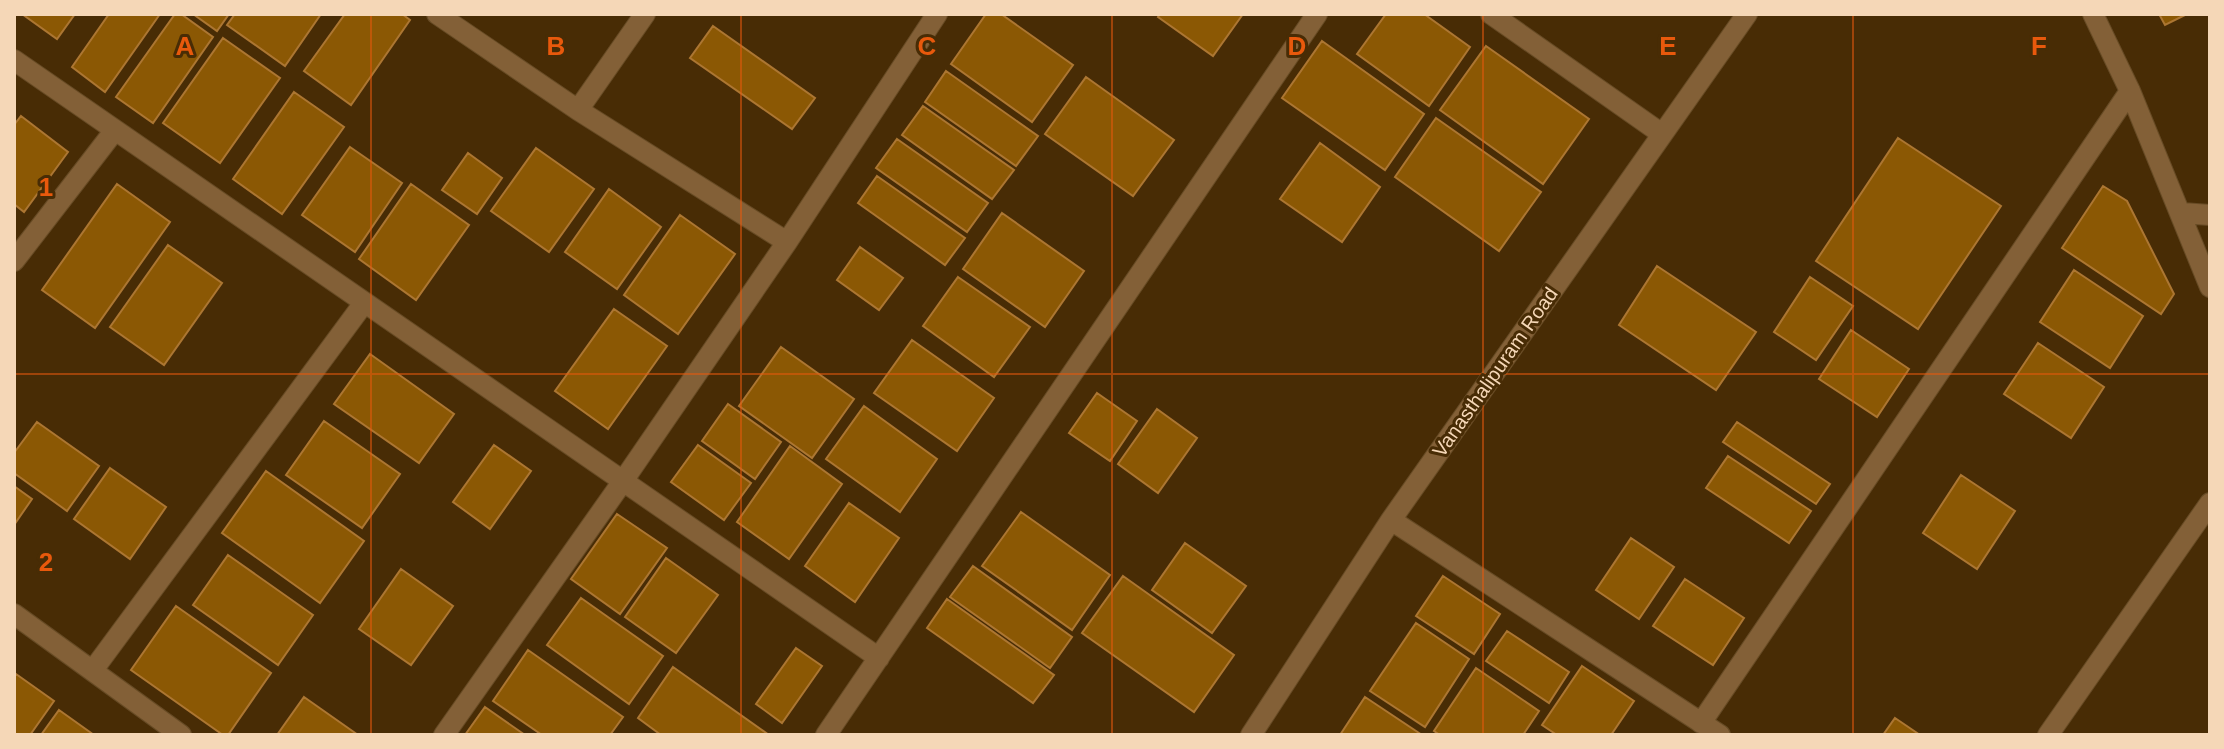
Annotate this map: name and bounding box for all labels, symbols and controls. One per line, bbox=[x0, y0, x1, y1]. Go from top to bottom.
text: A bbox=[176, 31, 195, 61]
text: B bbox=[547, 31, 565, 61]
text: C bbox=[918, 31, 937, 61]
text: D bbox=[1288, 31, 1306, 61]
text: E bbox=[1659, 31, 1677, 61]
text: F bbox=[2031, 31, 2047, 61]
text: 1 bbox=[39, 172, 53, 202]
street label: Vanasthalipuram Road bbox=[1428, 283, 1562, 461]
text: 2 bbox=[39, 547, 53, 577]

